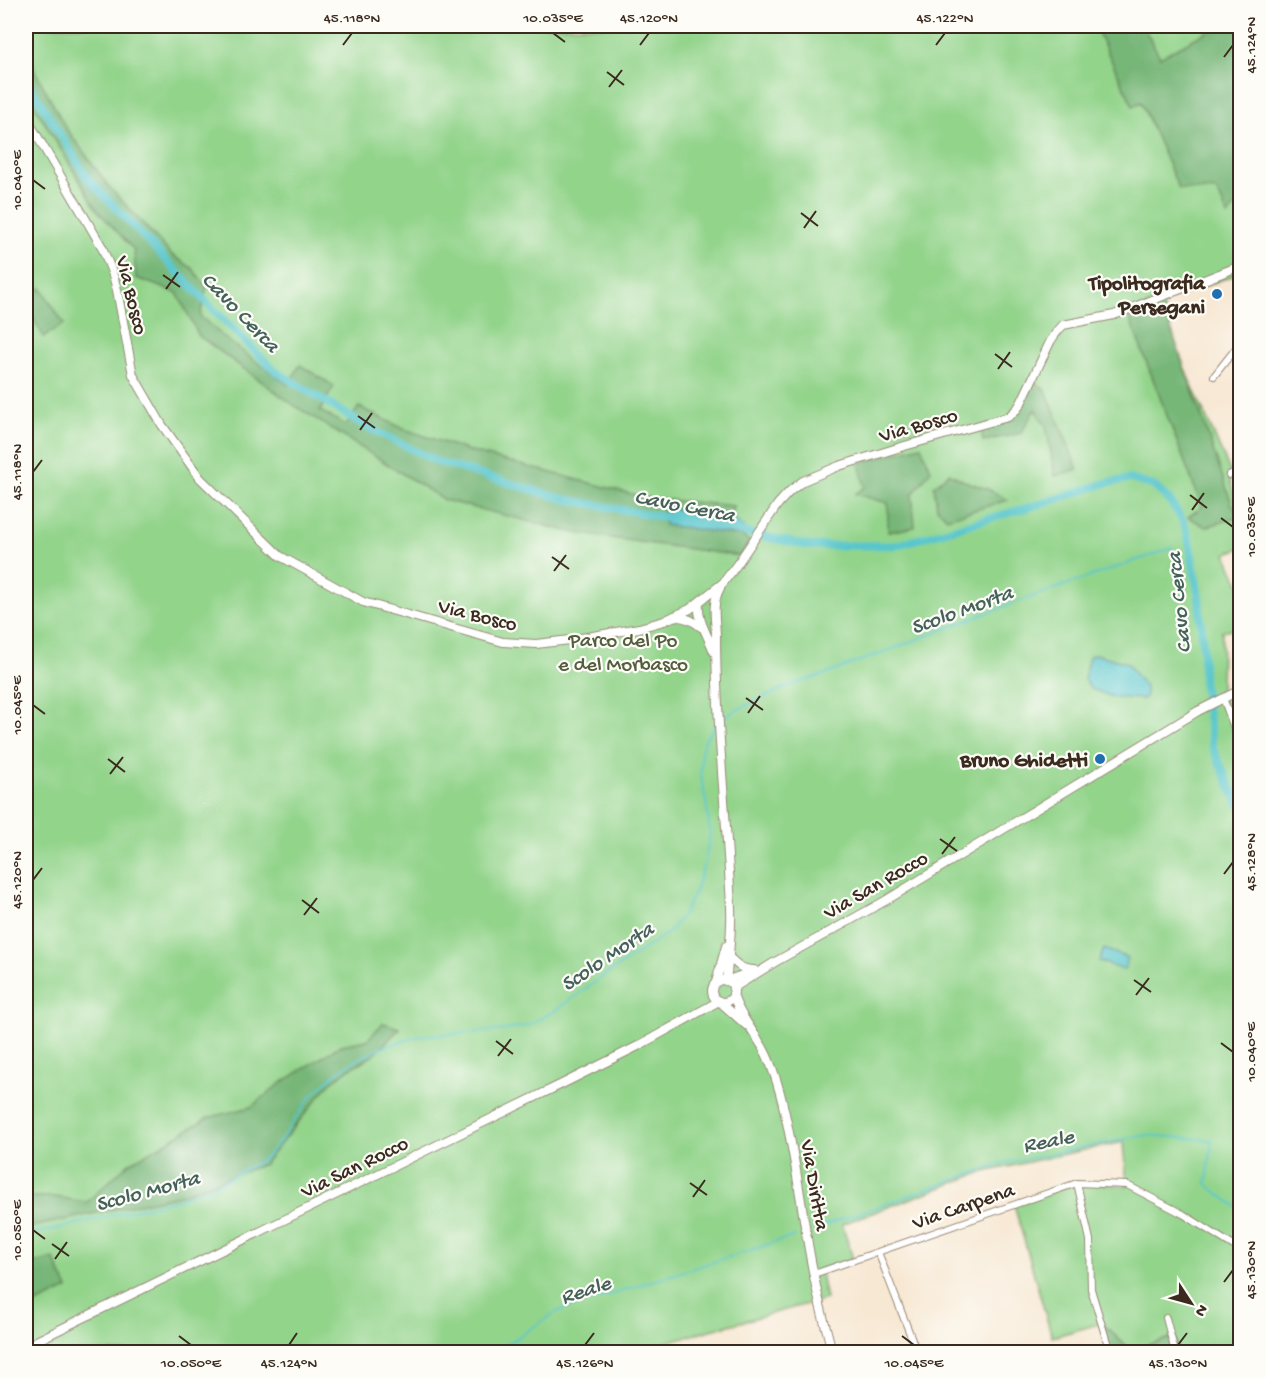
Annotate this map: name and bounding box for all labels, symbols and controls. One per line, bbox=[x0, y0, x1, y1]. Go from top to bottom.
text: 45.118°N bbox=[324, 10, 380, 28]
text: 10.035°E bbox=[522, 10, 583, 28]
text: 45.120°N bbox=[620, 10, 678, 28]
text: 45.122°N bbox=[916, 10, 974, 28]
text: 45.124°N bbox=[1243, 16, 1261, 73]
text: 10.040°E bbox=[9, 150, 27, 211]
street label: Via Bosco bbox=[108, 253, 151, 338]
water label: Cavo Cerca bbox=[195, 268, 285, 360]
place label: Tipolitografia Persegani bbox=[1087, 273, 1206, 322]
marker: Tipolitografia Persegani bbox=[1210, 287, 1224, 301]
street label: Via Bosco bbox=[876, 404, 961, 451]
text: 45.118°N bbox=[9, 444, 27, 500]
water label: Cavo Cerca bbox=[632, 486, 738, 531]
text: 10.035°E bbox=[1243, 497, 1261, 558]
water label: Cavo Cerca bbox=[1163, 549, 1199, 654]
water label: Scolo Morta bbox=[908, 581, 1018, 642]
street label: Via Bosco bbox=[434, 595, 519, 639]
park label: Parco del Po e del Morbasco bbox=[558, 630, 688, 679]
text: 10.045°E bbox=[9, 675, 27, 735]
place label: Bruno Ghidetti bbox=[959, 750, 1088, 775]
marker: Bruno Ghidetti bbox=[1093, 752, 1107, 766]
text: 45.128°N bbox=[1243, 833, 1261, 891]
street label: Via San Rocco bbox=[819, 847, 933, 927]
text: 45.120°N bbox=[9, 851, 27, 909]
water label: Scolo Morta bbox=[557, 917, 661, 999]
text: 10.040°E bbox=[1243, 1022, 1261, 1083]
water label: Reale bbox=[1021, 1125, 1078, 1161]
street label: Via San Rocco bbox=[297, 1132, 413, 1206]
street label: Via Diritta bbox=[792, 1137, 833, 1234]
water label: Scolo Morta bbox=[93, 1166, 204, 1219]
street label: Via Carpena bbox=[909, 1179, 1020, 1238]
text: 10.050°E bbox=[9, 1199, 27, 1261]
text: 45.130°N bbox=[1243, 1240, 1261, 1299]
water label: Reale bbox=[558, 1271, 616, 1312]
north arrow bbox=[1161, 1273, 1221, 1333]
text: N bbox=[1189, 1300, 1211, 1320]
text: 10.050°E bbox=[160, 1355, 222, 1373]
text: 45.124°N bbox=[261, 1355, 318, 1373]
text: 45.126°N bbox=[556, 1355, 614, 1373]
text: 10.045°E bbox=[884, 1355, 944, 1373]
text: 45.130°N bbox=[1149, 1355, 1208, 1373]

